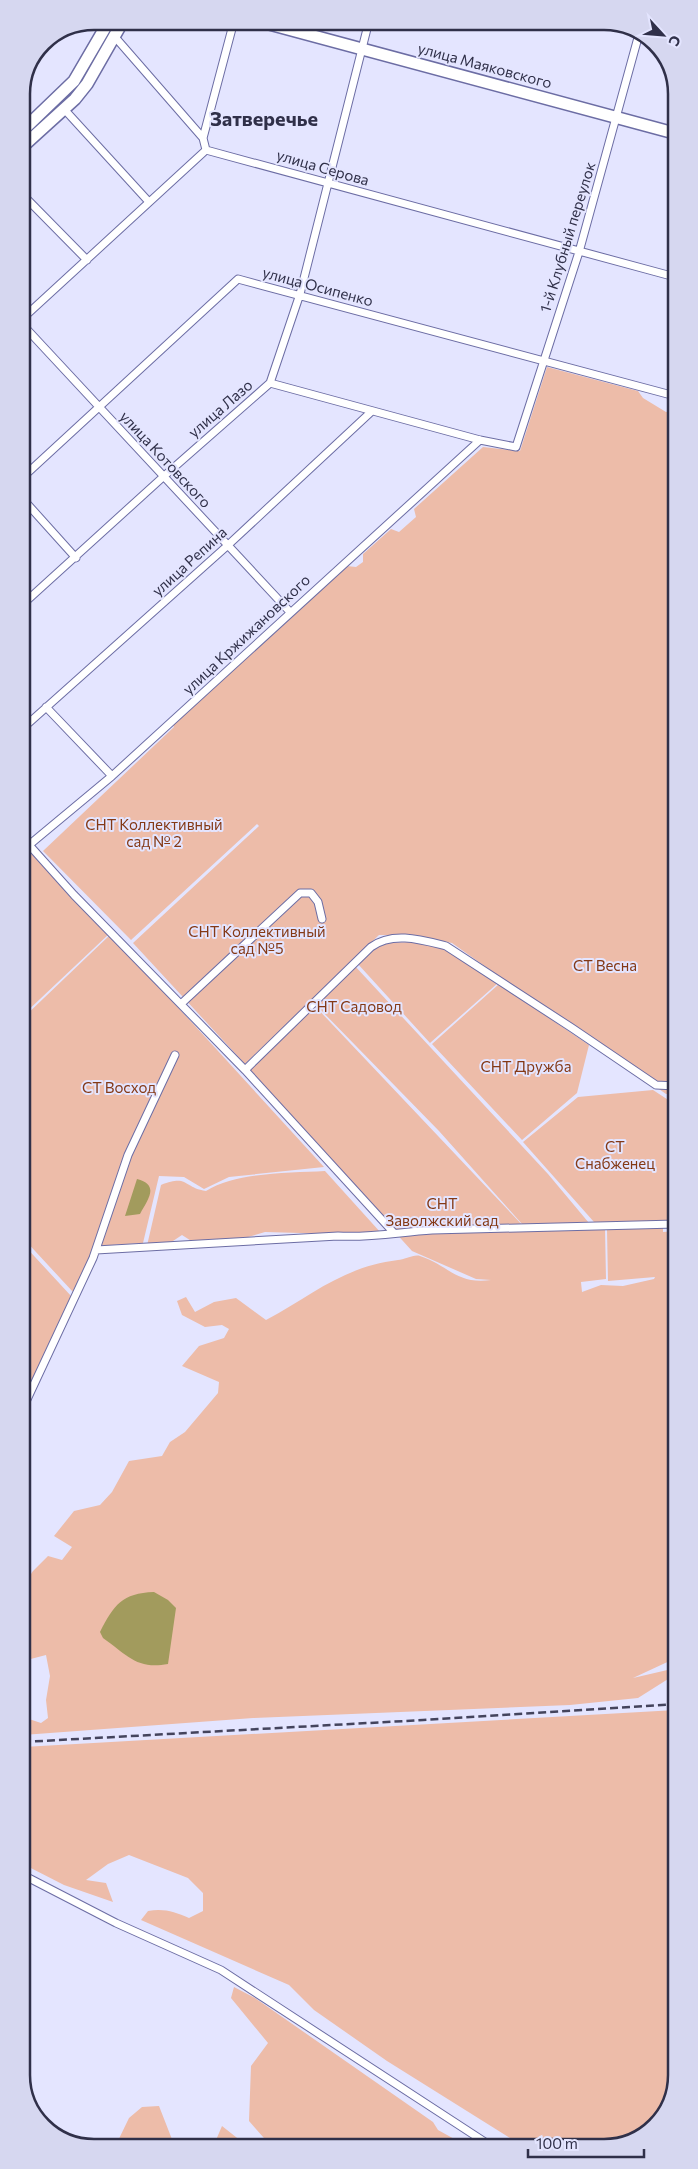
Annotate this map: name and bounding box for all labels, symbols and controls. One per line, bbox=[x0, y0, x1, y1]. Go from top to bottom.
north arrow bbox=[638, 10, 688, 60]
text: С bbox=[665, 33, 685, 49]
street label: улица Маяковского bbox=[416, 38, 554, 92]
district label: Затверечье bbox=[210, 106, 318, 130]
street label: улица Серова bbox=[275, 145, 371, 189]
street label: 1-й Клубный переулок bbox=[536, 160, 598, 314]
street label: улица Осипенко bbox=[261, 263, 375, 309]
street label: улица Лазо bbox=[184, 375, 256, 441]
street label: улица Котовского bbox=[117, 407, 215, 511]
street label: улица Репина bbox=[148, 523, 230, 599]
street label: улица Кржижановского bbox=[179, 570, 313, 698]
park label: СНТ Коллективный сад № 2 bbox=[85, 815, 223, 850]
park label: СНТ Коллективный сад №5 bbox=[188, 922, 326, 957]
park label: СТ Весна bbox=[573, 956, 637, 974]
park label: СНТ Садовод bbox=[306, 997, 402, 1015]
park label: СНТ Дружба bbox=[481, 1057, 571, 1075]
park label: СТ Восход bbox=[82, 1078, 156, 1096]
park label: СТ Снабженец bbox=[575, 1137, 655, 1172]
park label: СНТ Заволжский сад bbox=[386, 1194, 499, 1229]
scale bar bbox=[528, 2126, 644, 2158]
text: 100 m bbox=[536, 2134, 578, 2152]

